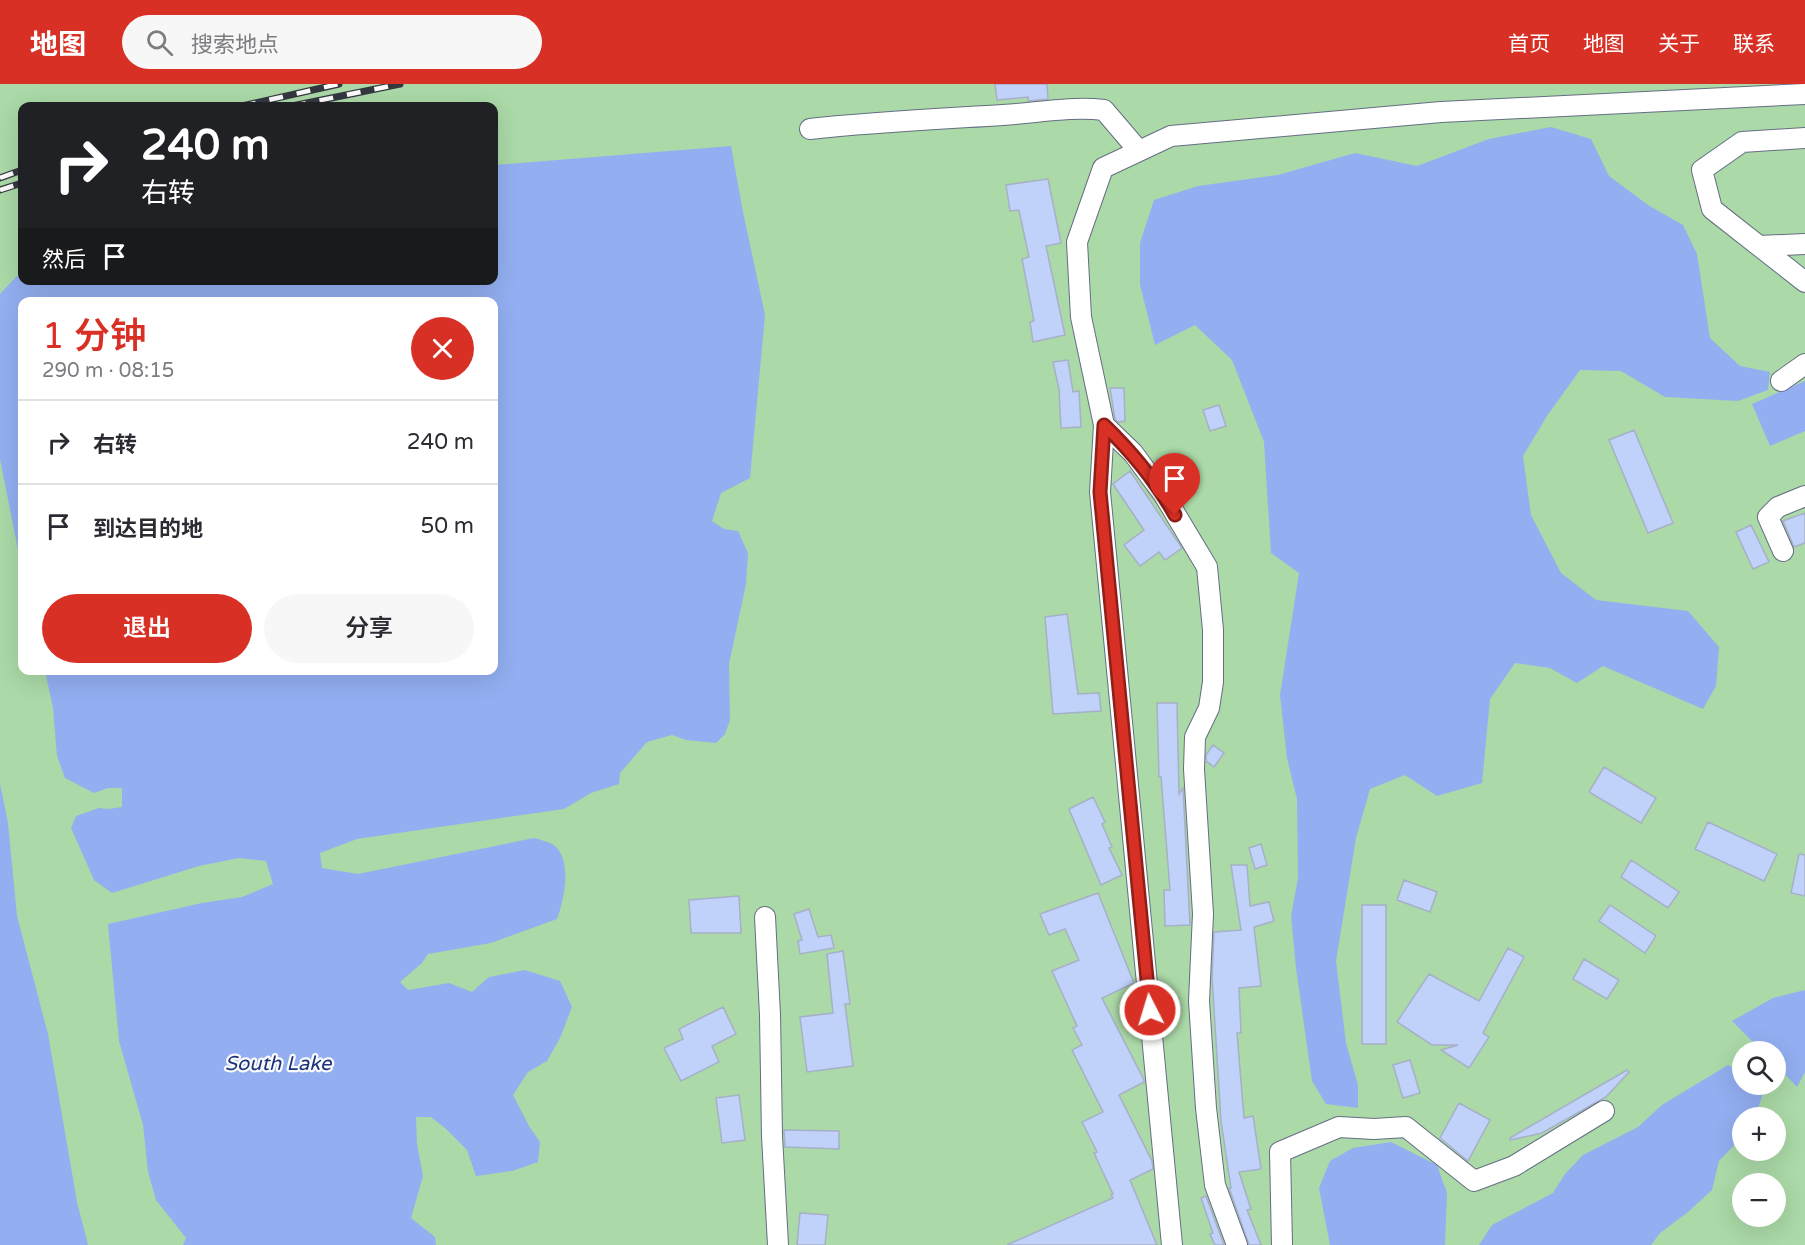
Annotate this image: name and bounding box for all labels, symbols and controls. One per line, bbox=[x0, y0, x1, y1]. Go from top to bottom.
search box bbox=[122, 15, 542, 69]
icon: search bbox=[143, 26, 176, 59]
text: 地图 bbox=[30, 28, 86, 62]
text: 搜索地点 bbox=[191, 32, 279, 58]
text: 首页 bbox=[1508, 32, 1550, 57]
text: 地图 bbox=[1583, 32, 1625, 57]
text: 关于 bbox=[1658, 32, 1700, 57]
text: 联系 bbox=[1733, 32, 1775, 57]
text: 240 m bbox=[141, 120, 270, 171]
icon: right bbox=[42, 126, 120, 204]
text: 右转 bbox=[141, 177, 195, 210]
icon: arrive bbox=[98, 240, 131, 273]
text: 然后 bbox=[42, 247, 86, 273]
text: 1 分钟 bbox=[42, 315, 146, 358]
button: close bbox=[411, 317, 474, 380]
text: 290 m · 08:15 bbox=[42, 359, 174, 383]
icon: right bbox=[42, 426, 75, 459]
text: 240 m bbox=[407, 429, 474, 455]
text: 右转 bbox=[93, 432, 137, 458]
pin bbox=[1149, 453, 1200, 515]
icon: arrive bbox=[1158, 462, 1191, 495]
icon: arrive bbox=[42, 510, 75, 543]
text: 50 m bbox=[420, 513, 474, 539]
text: 到达目的地 bbox=[93, 516, 203, 542]
button: 退出 bbox=[42, 594, 252, 663]
button: 分享 bbox=[264, 594, 474, 663]
position arrow bbox=[1118, 978, 1182, 1042]
map controls bbox=[1732, 1041, 1786, 1227]
button: search bbox=[1732, 1041, 1786, 1095]
water label: South Lake bbox=[225, 1052, 333, 1076]
button: + bbox=[1732, 1107, 1786, 1161]
button: − bbox=[1732, 1173, 1786, 1227]

